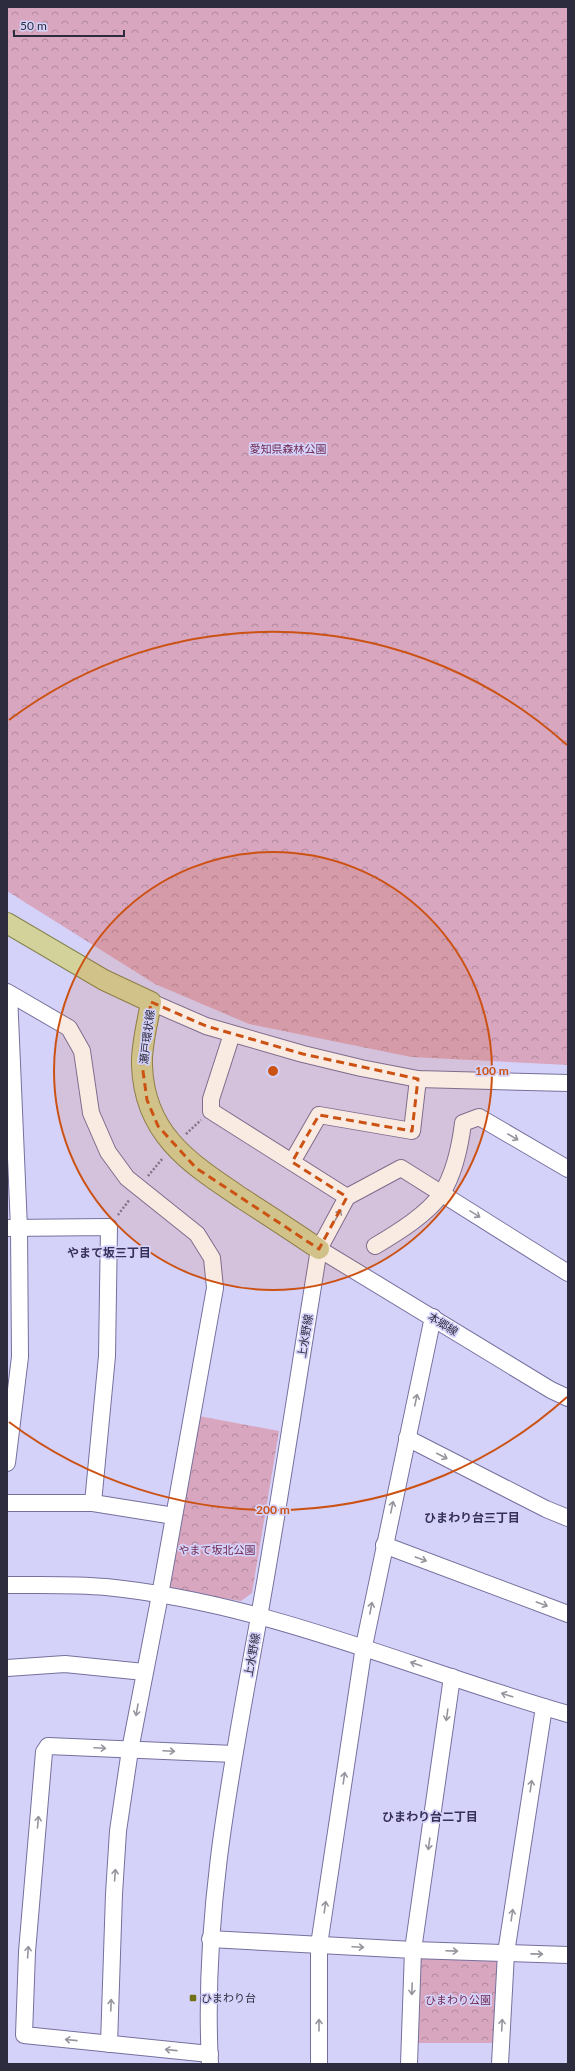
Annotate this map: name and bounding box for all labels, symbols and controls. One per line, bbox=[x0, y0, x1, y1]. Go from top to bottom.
scale bar bbox=[14, 12, 124, 38]
text: 50 m bbox=[20, 18, 47, 33]
park label: 愛知県森林公園 bbox=[250, 442, 327, 455]
street label: 瀬戸環状線 bbox=[137, 1009, 156, 1065]
text: 100 m bbox=[475, 1063, 509, 1078]
centre of rings bbox=[266, 1064, 280, 1078]
one-way arrow bbox=[507, 1133, 518, 1141]
one-way arrow bbox=[334, 1209, 342, 1221]
one-way arrow bbox=[469, 1210, 480, 1218]
district label: やまて坂三丁目 bbox=[67, 1245, 151, 1260]
street label: 本郷線 bbox=[426, 1309, 461, 1338]
street label: 上水野線 bbox=[295, 1313, 314, 1359]
one-way arrow bbox=[412, 1394, 420, 1407]
one-way arrow bbox=[436, 1452, 448, 1460]
one-way arrow bbox=[389, 1501, 397, 1514]
text: 200 m bbox=[256, 1502, 290, 1517]
district label: ひまわり台三丁目 bbox=[424, 1510, 520, 1525]
park label: やまて坂北公園 bbox=[179, 1543, 256, 1556]
one-way arrow bbox=[414, 1556, 427, 1563]
one-way arrow bbox=[536, 1601, 548, 1609]
one-way arrow bbox=[368, 1602, 376, 1615]
street label: 上水野線 bbox=[241, 1632, 262, 1678]
one-way arrow bbox=[409, 1660, 422, 1667]
one-way arrow bbox=[501, 1690, 513, 1698]
one-way arrow bbox=[133, 1703, 141, 1716]
one-way arrow bbox=[443, 1708, 451, 1721]
one-way arrow bbox=[93, 1745, 106, 1752]
one-way arrow bbox=[162, 1748, 175, 1755]
one-way arrow bbox=[340, 1772, 348, 1785]
one-way arrow bbox=[527, 1780, 535, 1793]
district label: ひまわり台二丁目 bbox=[382, 1809, 478, 1824]
one-way arrow bbox=[35, 1816, 42, 1829]
one-way arrow bbox=[425, 1837, 433, 1850]
one-way arrow bbox=[111, 1869, 119, 1882]
one-way arrow bbox=[321, 1901, 329, 1914]
one-way arrow bbox=[508, 1909, 516, 1922]
one-way arrow bbox=[351, 1944, 364, 1951]
one-way arrow bbox=[24, 1946, 31, 1959]
one-way arrow bbox=[445, 1948, 458, 1955]
one-way arrow bbox=[530, 1950, 543, 1958]
one-way arrow bbox=[408, 1982, 416, 1995]
place label: ひまわり台 bbox=[201, 1991, 256, 2004]
marker: ひまわり台 bbox=[188, 1993, 198, 2003]
park label: ひまわり公園 bbox=[425, 1993, 491, 2006]
one-way arrow bbox=[107, 1999, 114, 2012]
one-way arrow bbox=[315, 2019, 323, 2032]
one-way arrow bbox=[498, 2019, 505, 2032]
one-way arrow bbox=[65, 2036, 78, 2043]
one-way arrow bbox=[165, 2046, 178, 2054]

